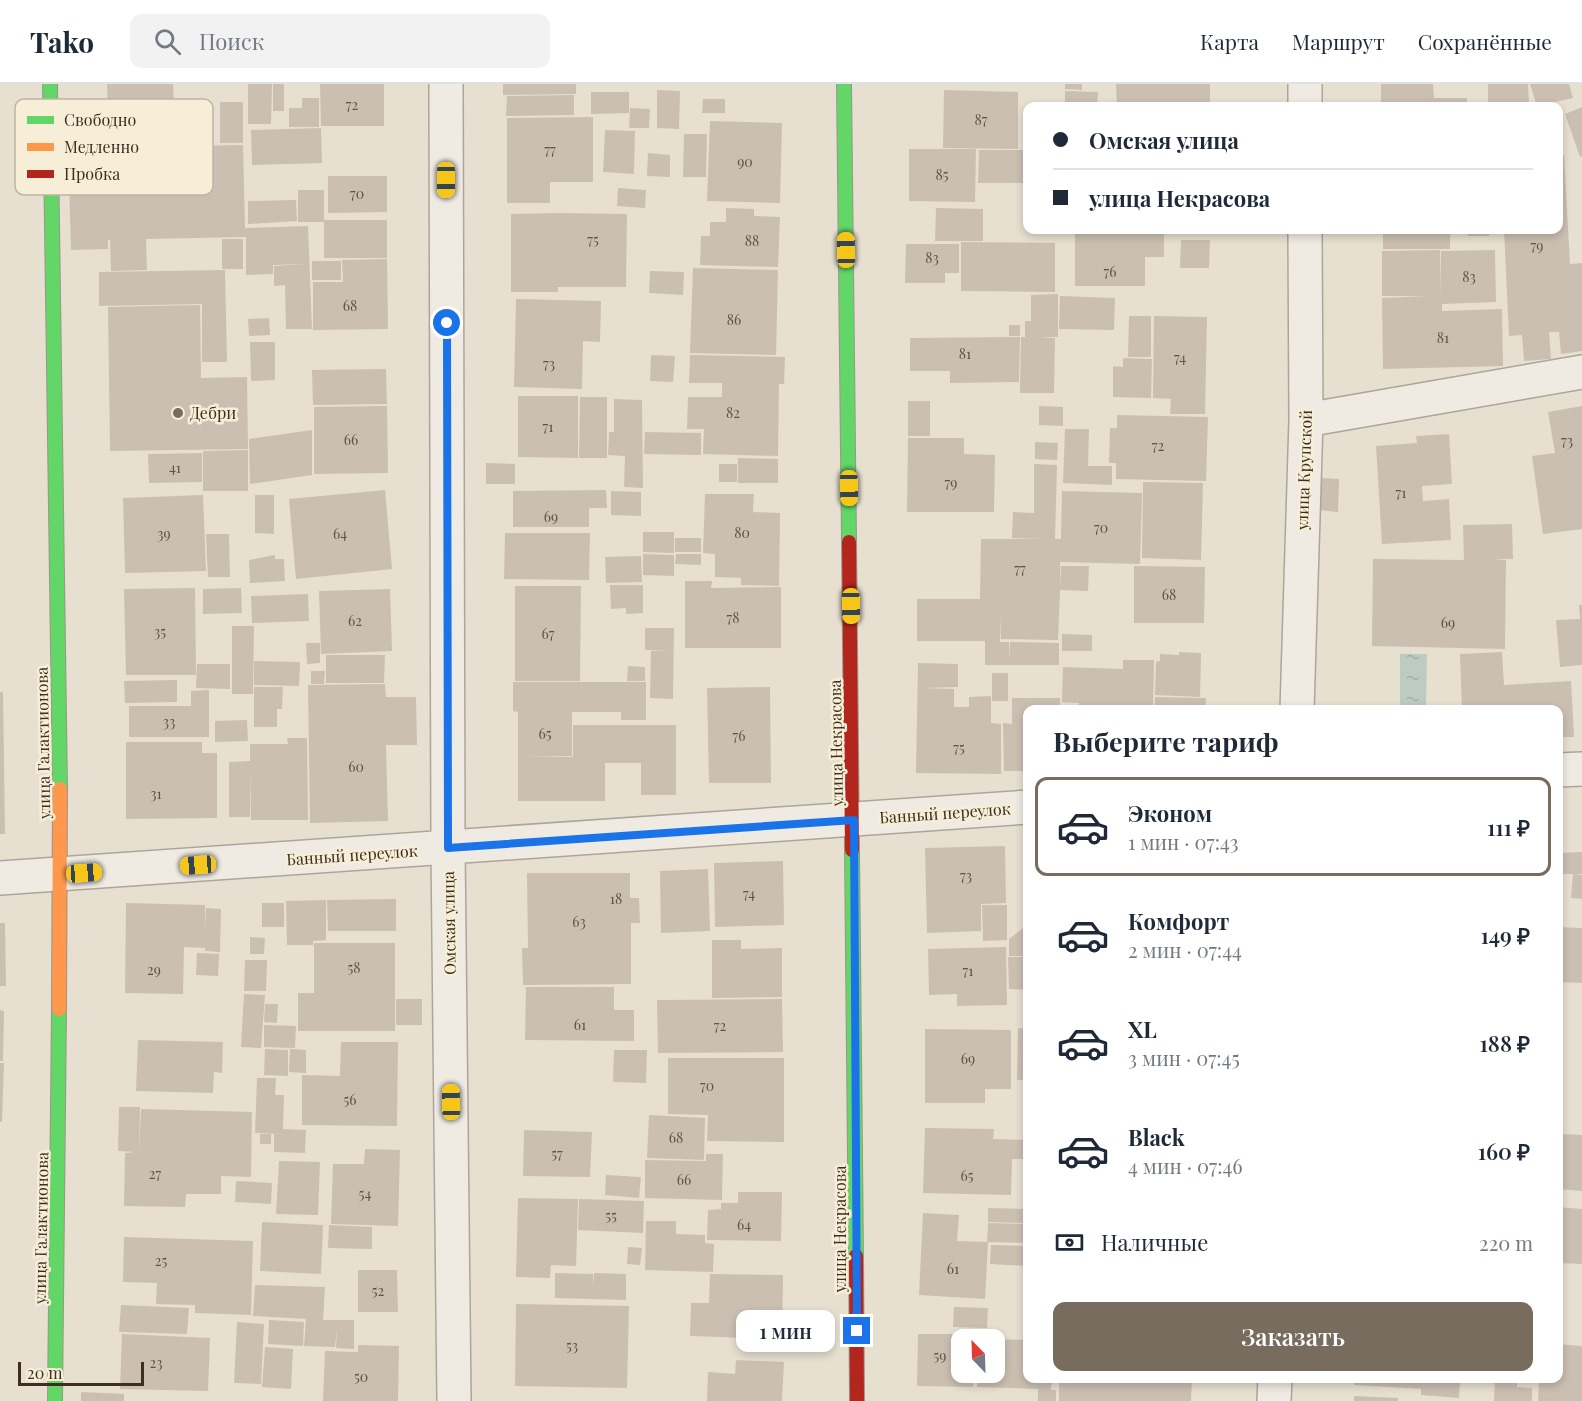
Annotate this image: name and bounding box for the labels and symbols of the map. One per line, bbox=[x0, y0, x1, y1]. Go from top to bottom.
house number: 72 bbox=[346, 95, 358, 114]
legend bbox=[15, 99, 213, 195]
text: Свободно bbox=[64, 109, 136, 130]
house number: 87 bbox=[975, 110, 988, 129]
text: Медленно bbox=[64, 136, 139, 157]
house number: 77 bbox=[544, 140, 556, 159]
house number: 90 bbox=[737, 152, 753, 171]
car bbox=[437, 162, 455, 198]
text: Пробка bbox=[64, 163, 120, 184]
house number: 85 bbox=[935, 165, 949, 184]
house number: 70 bbox=[350, 184, 364, 203]
house number: 75 bbox=[587, 230, 599, 249]
house number: 88 bbox=[745, 231, 759, 250]
car bbox=[837, 232, 855, 268]
house number: 79 bbox=[1531, 236, 1543, 255]
house number: 83 bbox=[925, 248, 939, 267]
house number: 76 bbox=[1104, 262, 1116, 281]
house number: 83 bbox=[1462, 267, 1476, 286]
house number: 68 bbox=[343, 296, 357, 315]
route start bbox=[433, 309, 460, 336]
house number: 86 bbox=[727, 310, 741, 329]
house number: 81 bbox=[1437, 328, 1449, 347]
house number: 81 bbox=[959, 344, 971, 363]
house number: 74 bbox=[1174, 348, 1186, 367]
house number: 73 bbox=[543, 354, 555, 373]
place label: Дебри bbox=[190, 402, 236, 423]
house number: 82 bbox=[726, 403, 740, 422]
marker: Дебри bbox=[171, 406, 185, 420]
street label: улица Крупской bbox=[1291, 409, 1316, 531]
house number: 71 bbox=[543, 417, 553, 436]
house number: 66 bbox=[344, 430, 358, 449]
house number: 73 bbox=[1561, 431, 1573, 450]
house number: 72 bbox=[1152, 436, 1164, 455]
house number: 41 bbox=[169, 458, 181, 477]
car bbox=[840, 470, 858, 506]
house number: 79 bbox=[945, 473, 957, 492]
house number: 71 bbox=[1396, 483, 1406, 502]
house number: 69 bbox=[544, 507, 558, 526]
house number: 70 bbox=[1094, 518, 1108, 537]
house number: 80 bbox=[734, 523, 750, 542]
house number: 39 bbox=[157, 524, 171, 543]
house number: 64 bbox=[333, 524, 347, 543]
house number: 77 bbox=[1014, 559, 1026, 578]
house number: 68 bbox=[1162, 585, 1176, 604]
car bbox=[842, 588, 860, 624]
house number: 78 bbox=[727, 608, 739, 627]
house number: 62 bbox=[348, 611, 362, 630]
house number: 69 bbox=[1441, 613, 1455, 632]
house number: 35 bbox=[154, 622, 166, 641]
house number: 67 bbox=[542, 624, 555, 643]
street label: улица Галактионова bbox=[31, 667, 54, 820]
street label: улица Некрасова bbox=[824, 679, 847, 808]
house number: 33 bbox=[163, 712, 175, 731]
house number: 65 bbox=[538, 724, 552, 743]
house number: 76 bbox=[733, 726, 745, 745]
house number: 75 bbox=[953, 738, 965, 757]
house number: 60 bbox=[348, 757, 364, 776]
house number: 31 bbox=[150, 784, 162, 803]
street label: Банный переулок bbox=[879, 797, 1011, 828]
street label: Банный переулок bbox=[286, 839, 418, 870]
car bbox=[179, 855, 217, 875]
car bbox=[65, 863, 103, 883]
house number: 73 bbox=[960, 866, 972, 885]
street label: Омская улица bbox=[437, 871, 460, 975]
house number: 74 bbox=[743, 884, 755, 903]
house number: 18 bbox=[610, 889, 622, 908]
house number: 63 bbox=[572, 912, 586, 931]
house number: 58 bbox=[347, 958, 361, 977]
house number: 29 bbox=[147, 960, 161, 979]
house number: 71 bbox=[963, 961, 973, 980]
house number: 61 bbox=[574, 1015, 586, 1034]
house number: 72 bbox=[714, 1016, 726, 1035]
house number: 69 bbox=[961, 1049, 975, 1068]
house number: 70 bbox=[700, 1076, 714, 1095]
car bbox=[442, 1084, 460, 1120]
house number: 56 bbox=[343, 1090, 357, 1109]
house number: 68 bbox=[669, 1128, 683, 1147]
house number: 57 bbox=[551, 1144, 563, 1163]
street label: улица Галактионова bbox=[29, 1152, 52, 1305]
house number: 27 bbox=[149, 1164, 162, 1183]
street label: улица Некрасова bbox=[829, 1166, 850, 1293]
house number: 65 bbox=[960, 1166, 974, 1185]
house number: 66 bbox=[677, 1170, 691, 1189]
house number: 54 bbox=[359, 1184, 371, 1203]
house number: 55 bbox=[605, 1206, 617, 1225]
house number: 64 bbox=[737, 1215, 751, 1234]
house number: 25 bbox=[155, 1251, 167, 1270]
house number: 61 bbox=[947, 1259, 959, 1278]
house number: 52 bbox=[372, 1281, 385, 1300]
callout: 1 мин bbox=[737, 1310, 836, 1352]
route end bbox=[843, 1317, 870, 1344]
north arrow bbox=[951, 1329, 1005, 1383]
house number: 53 bbox=[566, 1336, 578, 1355]
house number: 59 bbox=[934, 1346, 946, 1365]
house number: 23 bbox=[149, 1353, 163, 1372]
scale bar bbox=[18, 1359, 144, 1386]
house number: 50 bbox=[354, 1367, 368, 1386]

